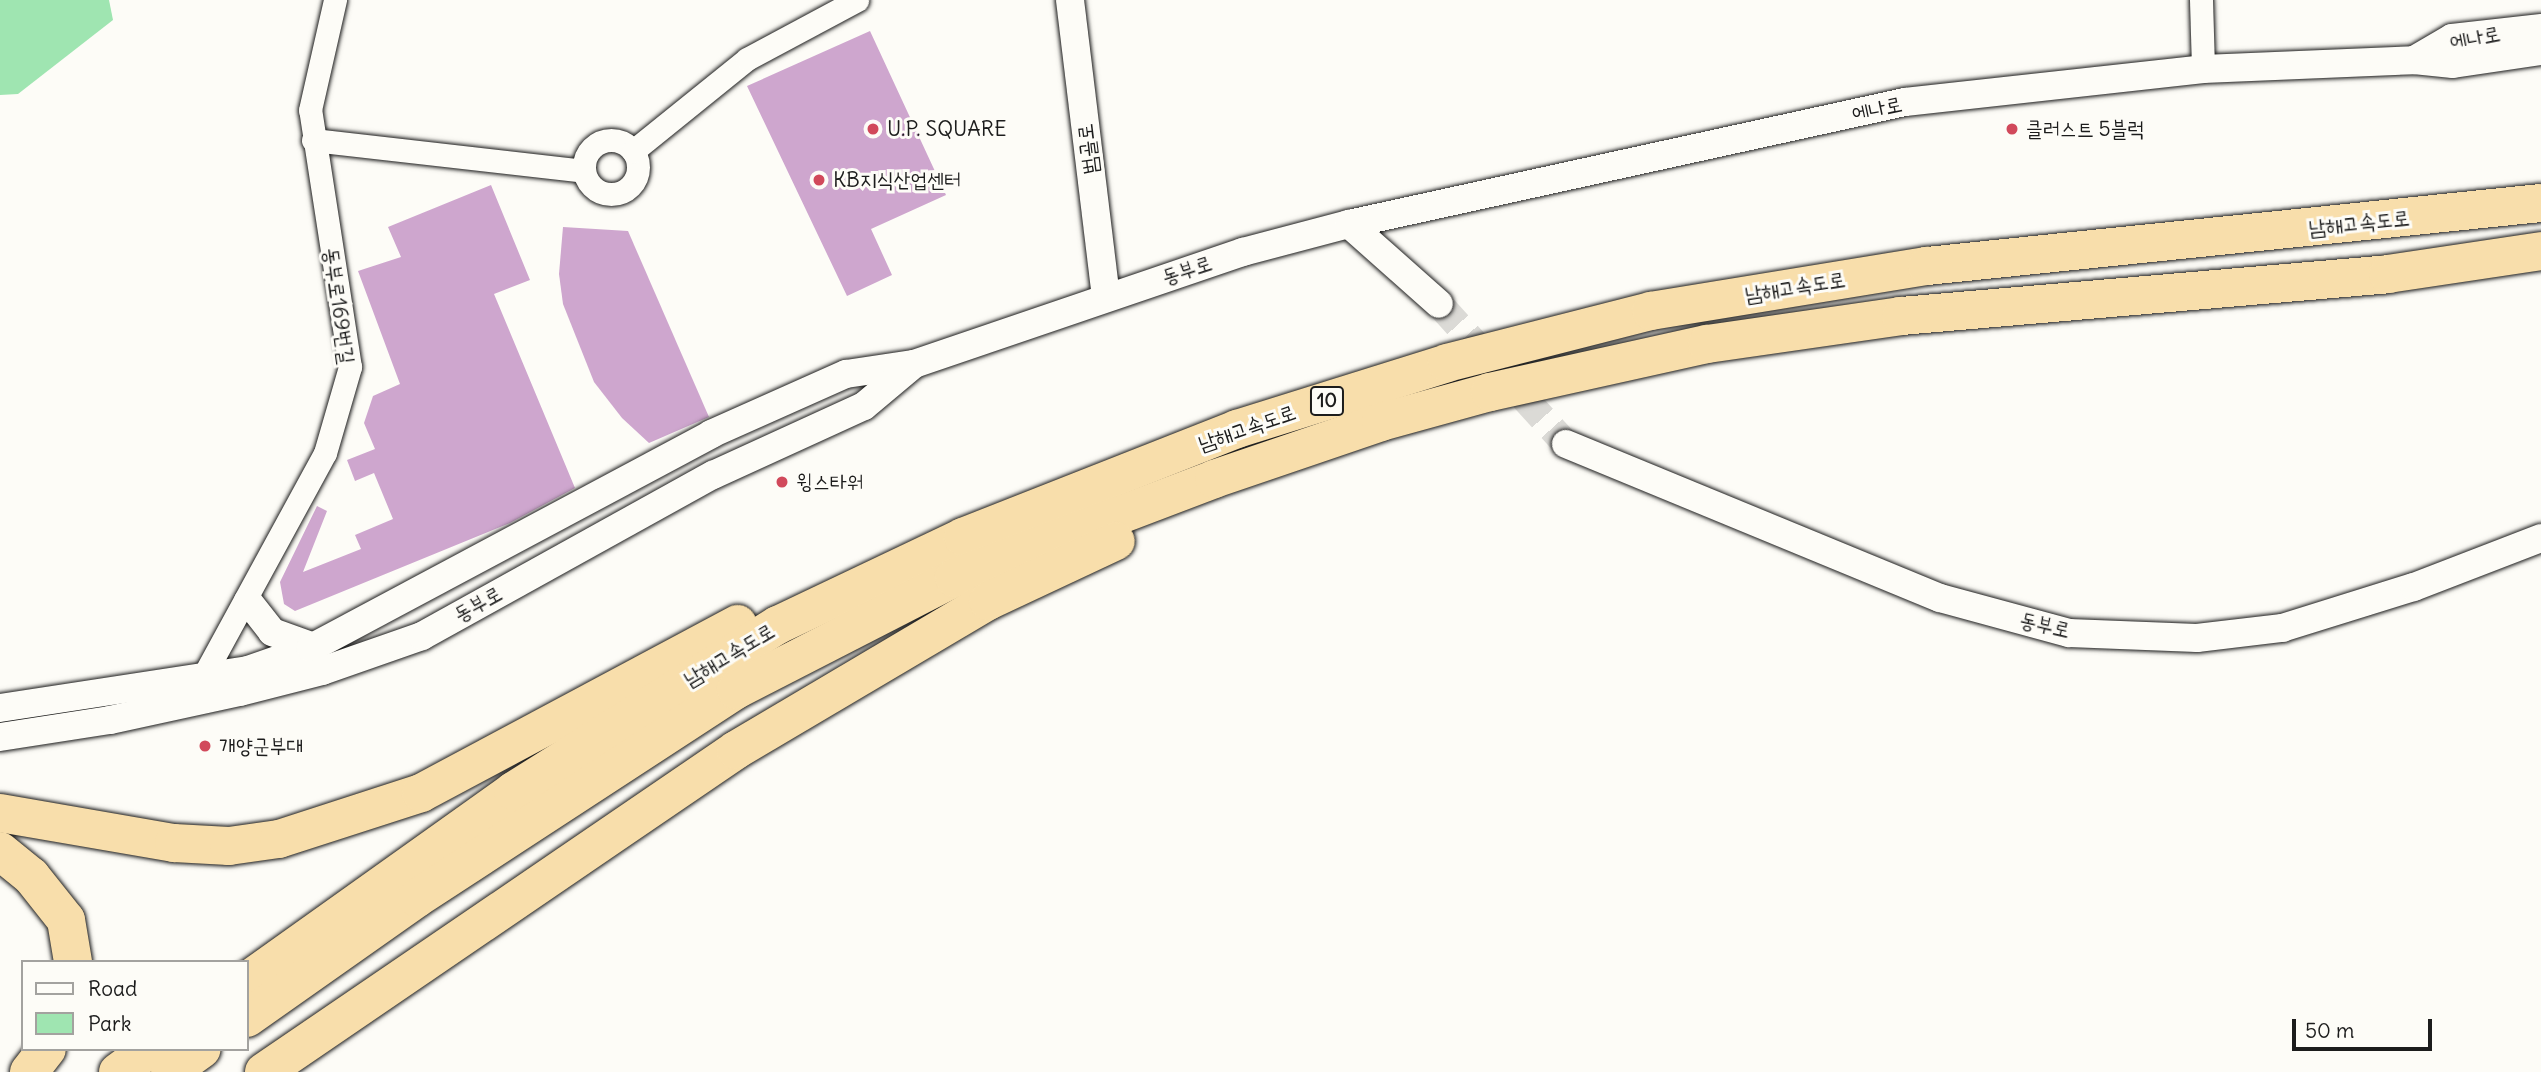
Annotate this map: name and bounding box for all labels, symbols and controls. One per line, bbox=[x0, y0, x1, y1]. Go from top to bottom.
street label: 에나로 bbox=[2448, 21, 2502, 55]
street label: 에나로 bbox=[1850, 91, 1904, 127]
place label: U.P. SQUARE bbox=[887, 116, 1007, 142]
place label: 클러스트 5블럭 bbox=[2026, 116, 2144, 142]
marker: U.P. SQUARE bbox=[865, 121, 881, 137]
marker: 클러스트 5블럭 bbox=[2004, 121, 2020, 137]
street label: 범골로 bbox=[1072, 122, 1104, 176]
place label: KB지식산업센터 bbox=[833, 167, 961, 193]
marker: KB지식산업센터 bbox=[811, 172, 827, 188]
street label: 남해고속도로 bbox=[2307, 205, 2411, 241]
street label: 동부로169번길 bbox=[318, 246, 360, 366]
street label: 동부로 bbox=[1159, 250, 1215, 290]
street label: 남해고속도로 bbox=[1743, 267, 1847, 307]
road number: 10 bbox=[1310, 386, 1344, 416]
street label: 남해고속도로 bbox=[1195, 400, 1299, 456]
place label: 윙스타워 bbox=[796, 469, 864, 495]
marker: 윙스타워 bbox=[774, 474, 790, 490]
street label: 동부로 bbox=[450, 581, 506, 627]
street label: 동부로 bbox=[2017, 607, 2073, 643]
street label: 남해고속도로 bbox=[679, 618, 779, 692]
place label: 개양군부대 bbox=[219, 733, 303, 759]
marker: 개양군부대 bbox=[197, 738, 213, 754]
legend bbox=[21, 960, 248, 1051]
text: Road bbox=[88, 975, 137, 1002]
scale bar bbox=[2296, 1006, 2436, 1050]
text: Park bbox=[88, 1010, 131, 1037]
text: 50 m bbox=[2305, 1017, 2354, 1044]

